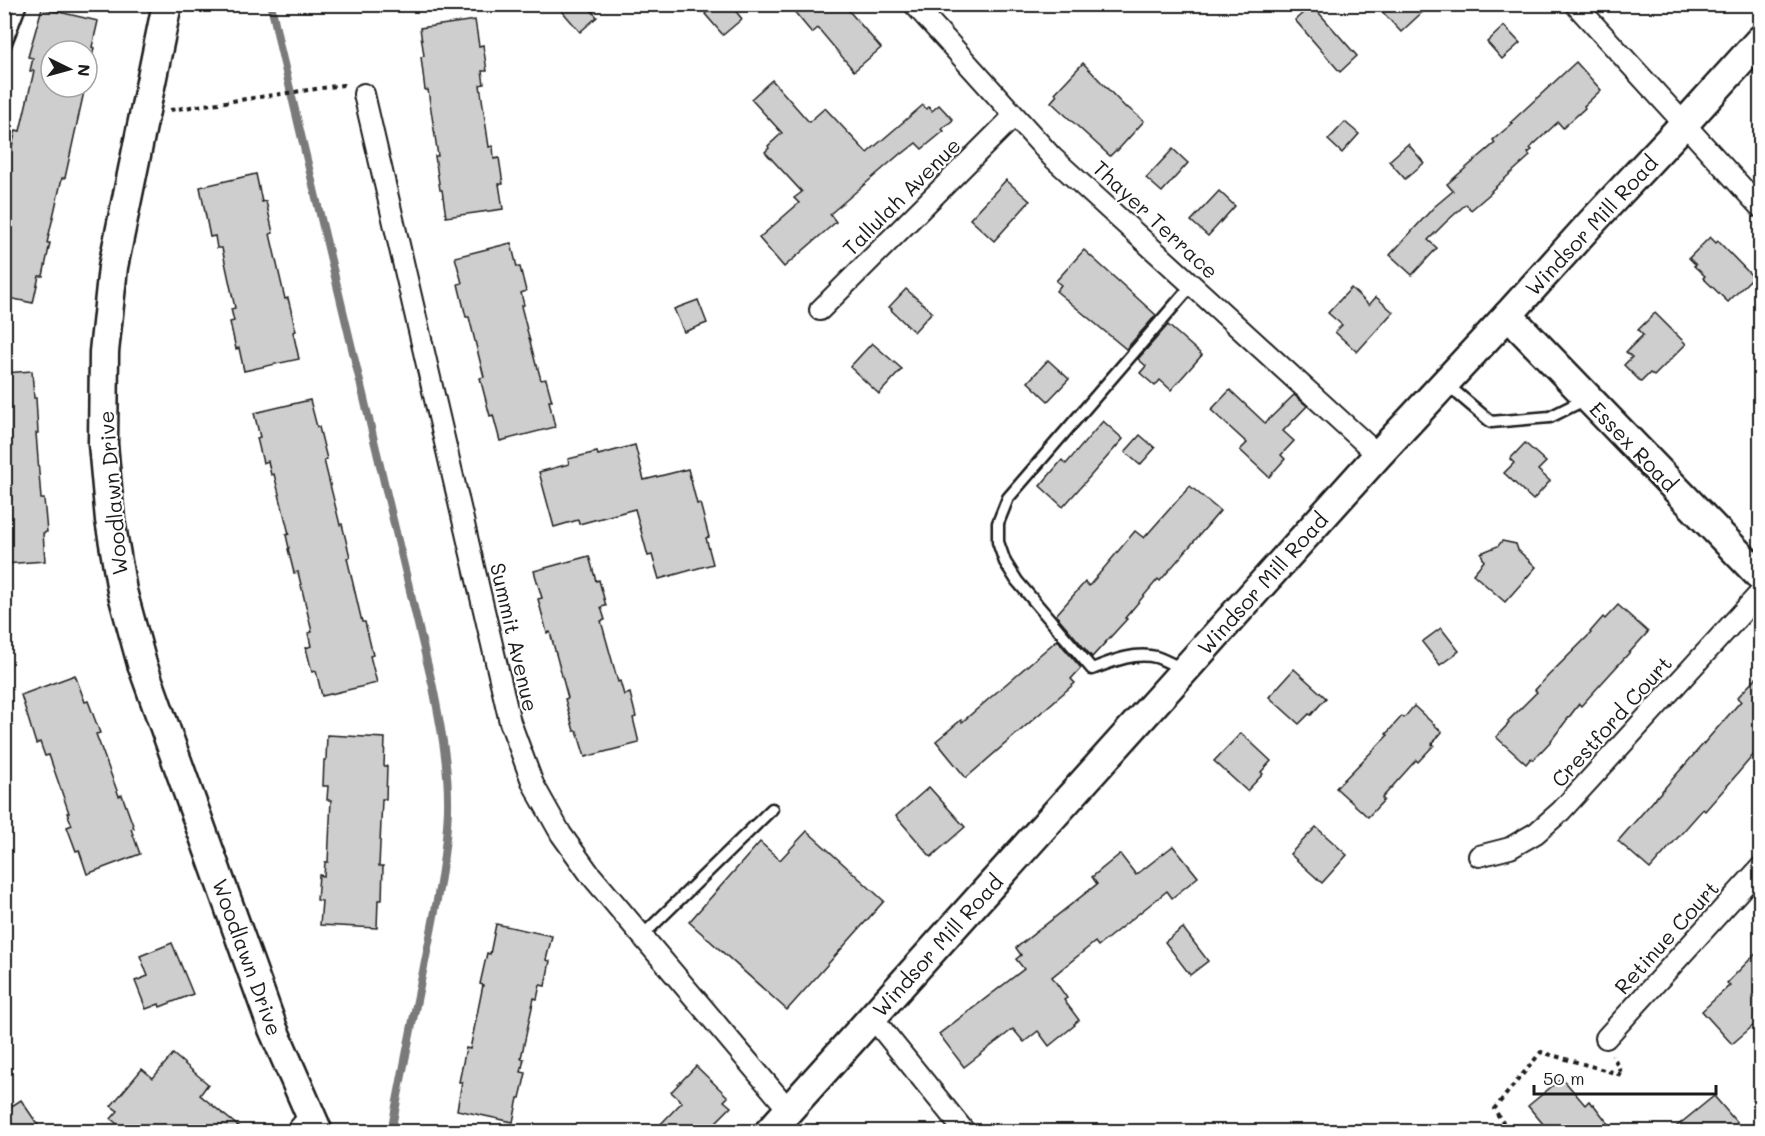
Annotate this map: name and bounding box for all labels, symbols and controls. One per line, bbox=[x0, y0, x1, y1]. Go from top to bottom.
north arrow bbox=[39, 39, 99, 99]
text: N bbox=[73, 63, 95, 77]
street label: Tallulah Avenue bbox=[836, 131, 966, 261]
street label: Windsor Mill Road bbox=[1519, 149, 1663, 301]
street label: Thayer Terrace bbox=[1088, 154, 1224, 284]
street label: Essex Road bbox=[1584, 395, 1684, 497]
street label: Woodlawn Drive bbox=[91, 410, 133, 576]
street label: Windsor Mill Road bbox=[1191, 506, 1333, 660]
street label: Summit Avenue bbox=[485, 560, 545, 714]
street label: Crestford Court bbox=[1545, 650, 1677, 792]
street label: Windsor Mill Road bbox=[866, 868, 1008, 1022]
street label: Woodlawn Drive bbox=[207, 875, 289, 1039]
street label: Retinue Court bbox=[1608, 875, 1724, 999]
scale bar bbox=[1534, 1058, 1716, 1096]
text: 50 m bbox=[1543, 1066, 1585, 1090]

